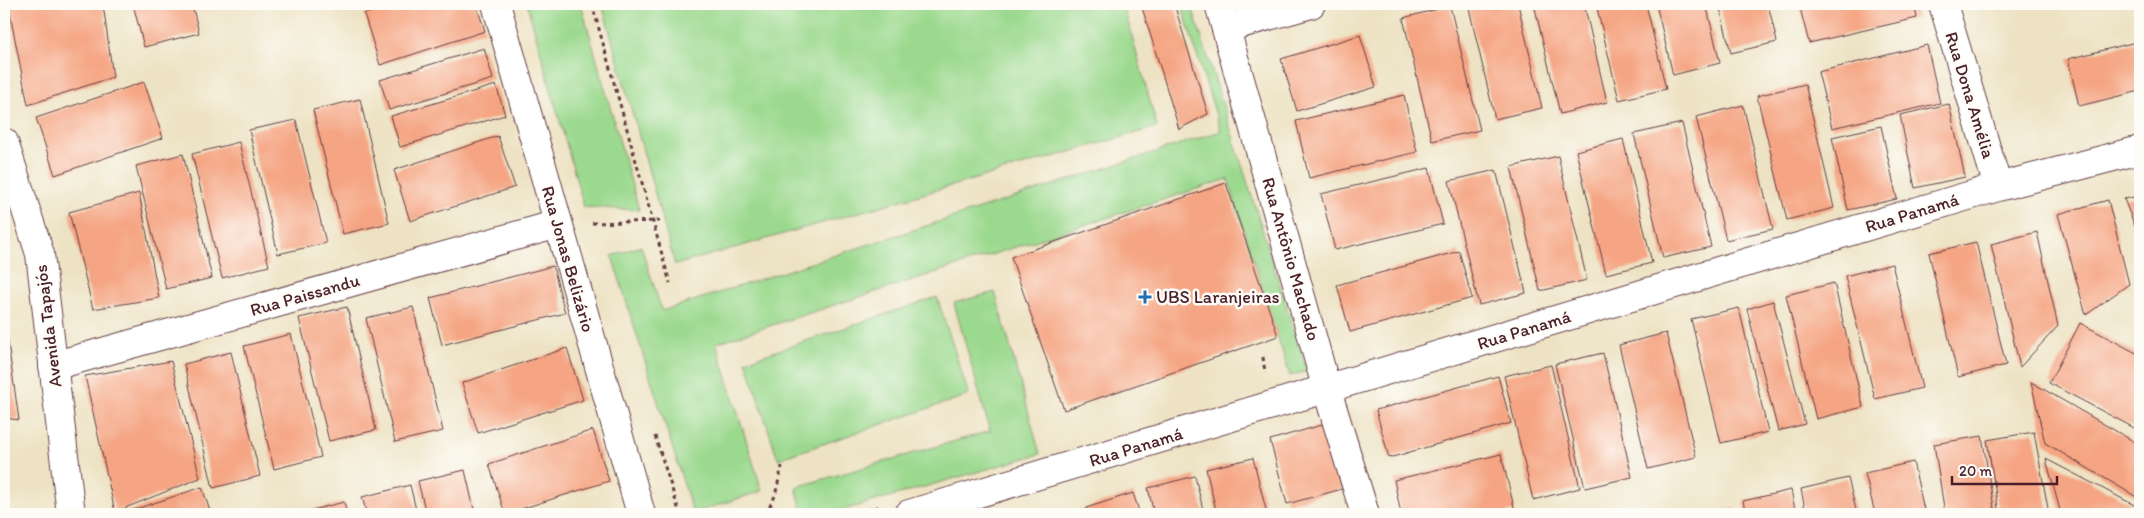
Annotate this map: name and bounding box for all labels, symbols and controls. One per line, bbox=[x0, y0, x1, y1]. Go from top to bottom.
street label: Rua Dona Amélia bbox=[1940, 29, 2000, 162]
street label: Rua Antônio Machado bbox=[1257, 175, 1325, 343]
street label: Rua Jonas Belizário bbox=[537, 183, 599, 335]
street label: Rua Panamá bbox=[1863, 188, 1962, 238]
street label: Avenida Tapajós bbox=[30, 263, 66, 389]
street label: Rua Paissandu bbox=[248, 269, 362, 321]
place label: UBS Laranjeiras bbox=[1156, 286, 1280, 308]
marker: UBS Laranjeiras bbox=[1138, 290, 1152, 304]
street label: Rua Panamá bbox=[1475, 305, 1574, 355]
street label: Rua Panamá bbox=[1087, 422, 1186, 472]
scale bar bbox=[1952, 453, 2056, 485]
text: 20 m bbox=[1959, 462, 1993, 480]

